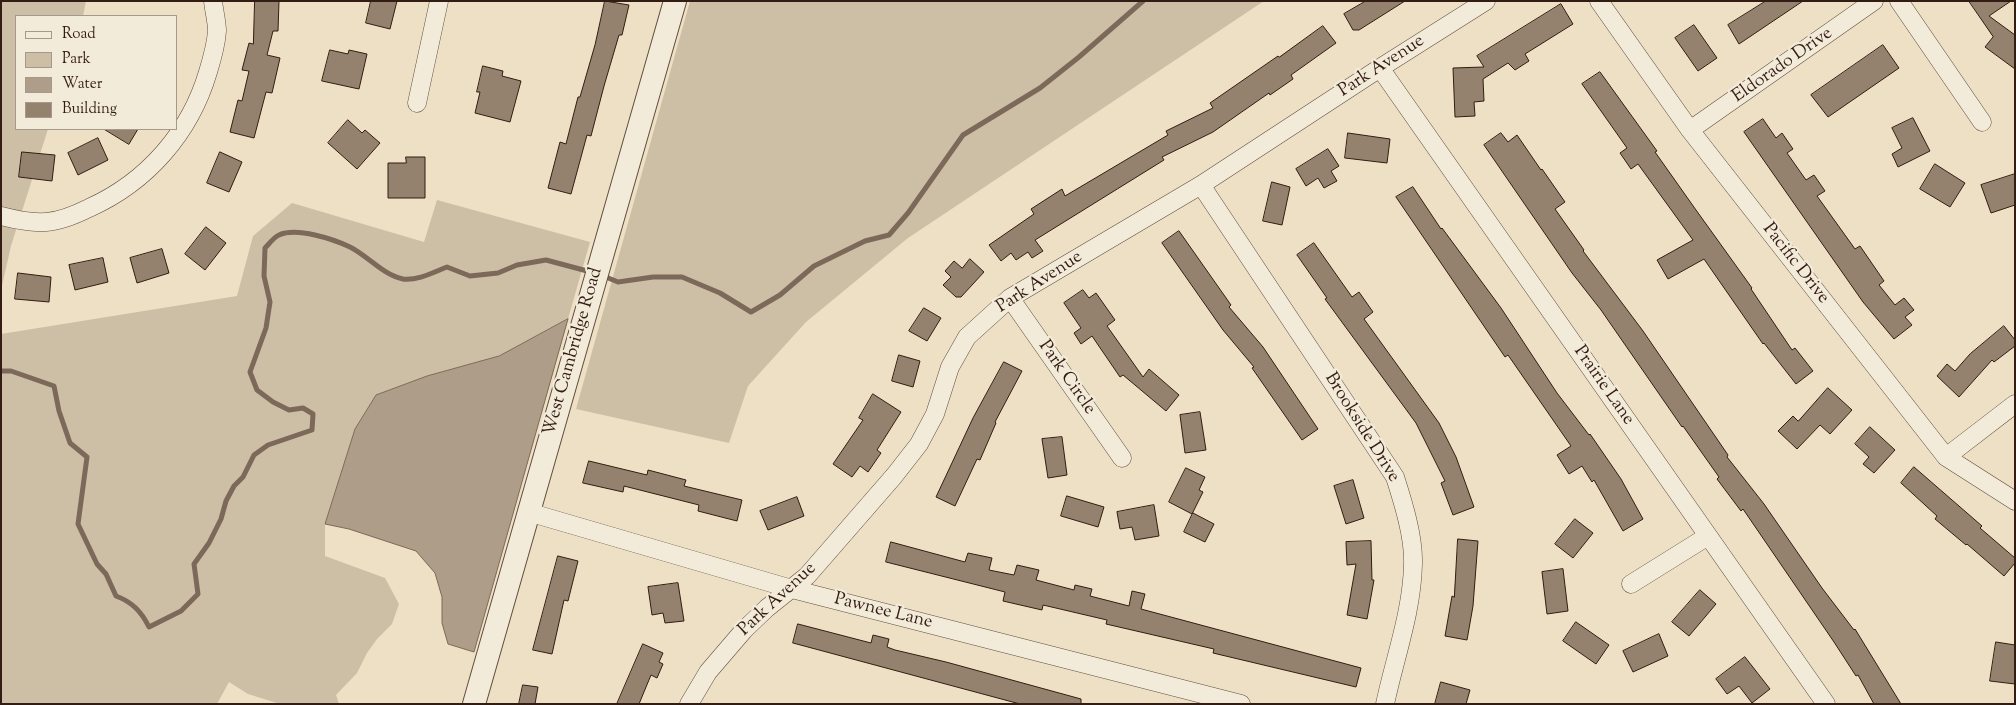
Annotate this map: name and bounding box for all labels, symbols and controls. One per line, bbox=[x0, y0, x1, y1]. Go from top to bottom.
legend bbox=[15, 15, 178, 130]
text: Road bbox=[62, 24, 96, 45]
street label: Eldorado Drive bbox=[1729, 24, 1837, 108]
street label: Park Avenue bbox=[1335, 31, 1429, 103]
text: Park bbox=[62, 49, 91, 70]
text: Water bbox=[62, 74, 102, 95]
text: Building bbox=[62, 99, 117, 120]
street label: Pacific Drive bbox=[1757, 219, 1833, 309]
street label: Park Avenue bbox=[993, 247, 1087, 319]
street label: West Cambridge Road bbox=[540, 265, 608, 439]
street label: Park Circle bbox=[1033, 337, 1099, 419]
street label: Prairie Lane bbox=[1568, 342, 1638, 430]
street label: Brookside Drive bbox=[1319, 369, 1403, 487]
street label: Park Avenue bbox=[735, 559, 821, 641]
street label: Pawnee Lane bbox=[832, 589, 934, 635]

